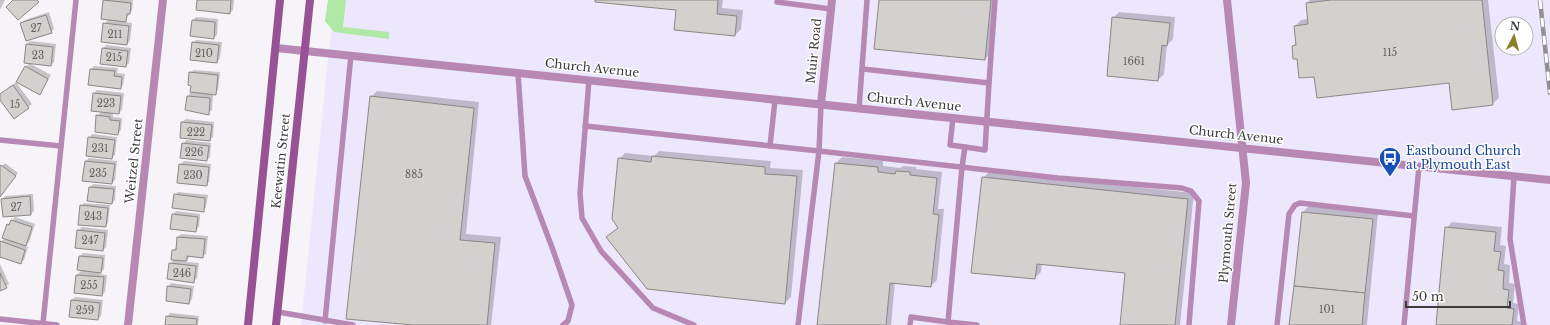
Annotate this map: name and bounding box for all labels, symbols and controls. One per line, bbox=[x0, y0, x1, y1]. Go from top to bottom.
north arrow bbox=[1494, 16, 1534, 56]
street label: Muir Road bbox=[803, 17, 824, 84]
text: N bbox=[1509, 19, 1522, 34]
house number: 27 bbox=[30, 22, 43, 35]
house number: 211 bbox=[107, 28, 123, 41]
house number: 115 bbox=[1383, 46, 1398, 59]
house number: 210 bbox=[195, 47, 213, 60]
house number: 23 bbox=[32, 49, 44, 62]
house number: 215 bbox=[106, 51, 122, 64]
street label: Church Avenue bbox=[544, 55, 640, 80]
house number: 1661 bbox=[1123, 55, 1145, 68]
street label: Church Avenue bbox=[866, 89, 962, 114]
house number: 223 bbox=[97, 97, 115, 110]
house number: 15 bbox=[10, 98, 20, 111]
street label: Keewatin Street bbox=[268, 112, 293, 209]
street label: Weitzel Street bbox=[121, 117, 145, 205]
street label: Church Avenue bbox=[1188, 122, 1284, 147]
house number: 222 bbox=[187, 126, 205, 139]
house number: 231 bbox=[92, 142, 108, 155]
place label: Eastbound Church at Plymouth East bbox=[1406, 143, 1521, 172]
bus stop icon: Eastbound Church at Plymouth East bbox=[1377, 145, 1403, 178]
house number: 226 bbox=[185, 146, 203, 159]
house number: 235 bbox=[89, 167, 107, 180]
house number: 885 bbox=[405, 168, 423, 181]
house number: 230 bbox=[183, 169, 203, 182]
street label: Plymouth Street bbox=[1216, 182, 1239, 284]
house number: 27 bbox=[10, 201, 23, 214]
house number: 243 bbox=[84, 210, 102, 223]
house number: 247 bbox=[81, 234, 99, 247]
house number: 246 bbox=[173, 267, 191, 280]
house number: 255 bbox=[80, 279, 98, 292]
scale bar bbox=[1406, 283, 1510, 309]
text: 50 m bbox=[1412, 289, 1444, 304]
house number: 101 bbox=[1319, 303, 1335, 316]
house number: 259 bbox=[76, 304, 94, 317]

